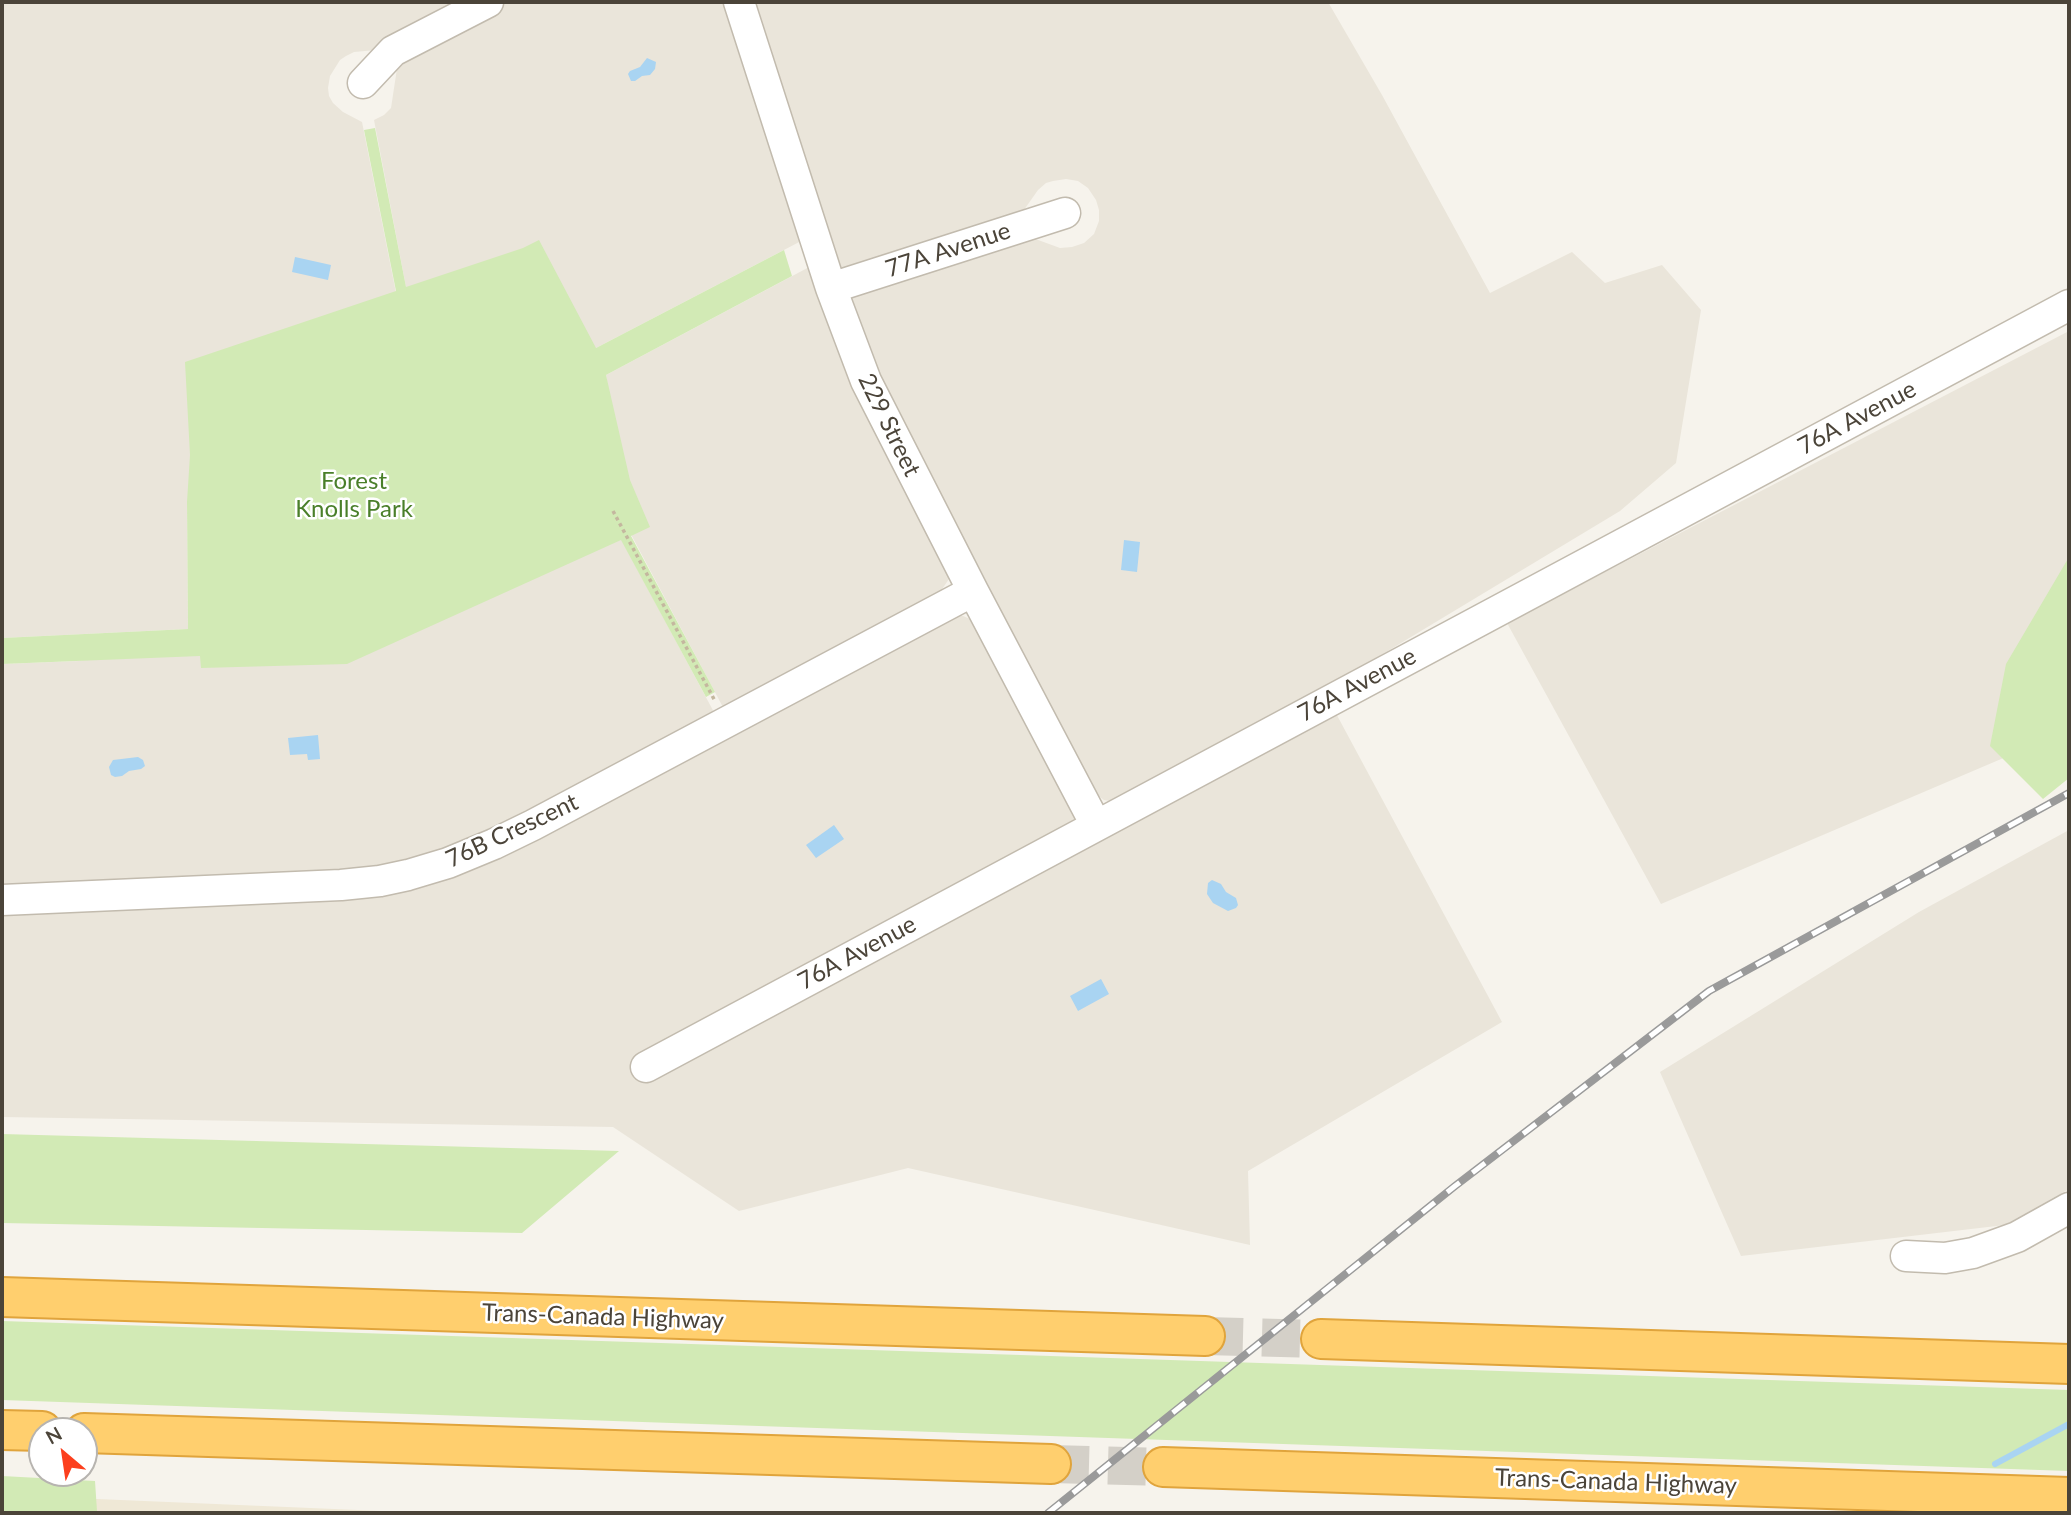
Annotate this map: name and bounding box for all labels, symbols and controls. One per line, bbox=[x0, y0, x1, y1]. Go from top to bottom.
street label: 77A Avenue bbox=[882, 216, 1014, 284]
street label: 229 Street bbox=[852, 369, 926, 481]
street label: 76A Avenue bbox=[1793, 375, 1921, 461]
park label: Forest Knolls Park bbox=[295, 467, 413, 523]
street label: 76A Avenue bbox=[1293, 642, 1421, 728]
street label: 76B Crescent bbox=[441, 788, 583, 874]
street label: 76A Avenue bbox=[793, 910, 921, 996]
street label: Trans-Canada Highway bbox=[482, 1298, 724, 1336]
north arrow bbox=[28, 1417, 98, 1487]
text: N bbox=[42, 1421, 66, 1449]
street label: Trans-Canada Highway bbox=[1495, 1463, 1737, 1501]

